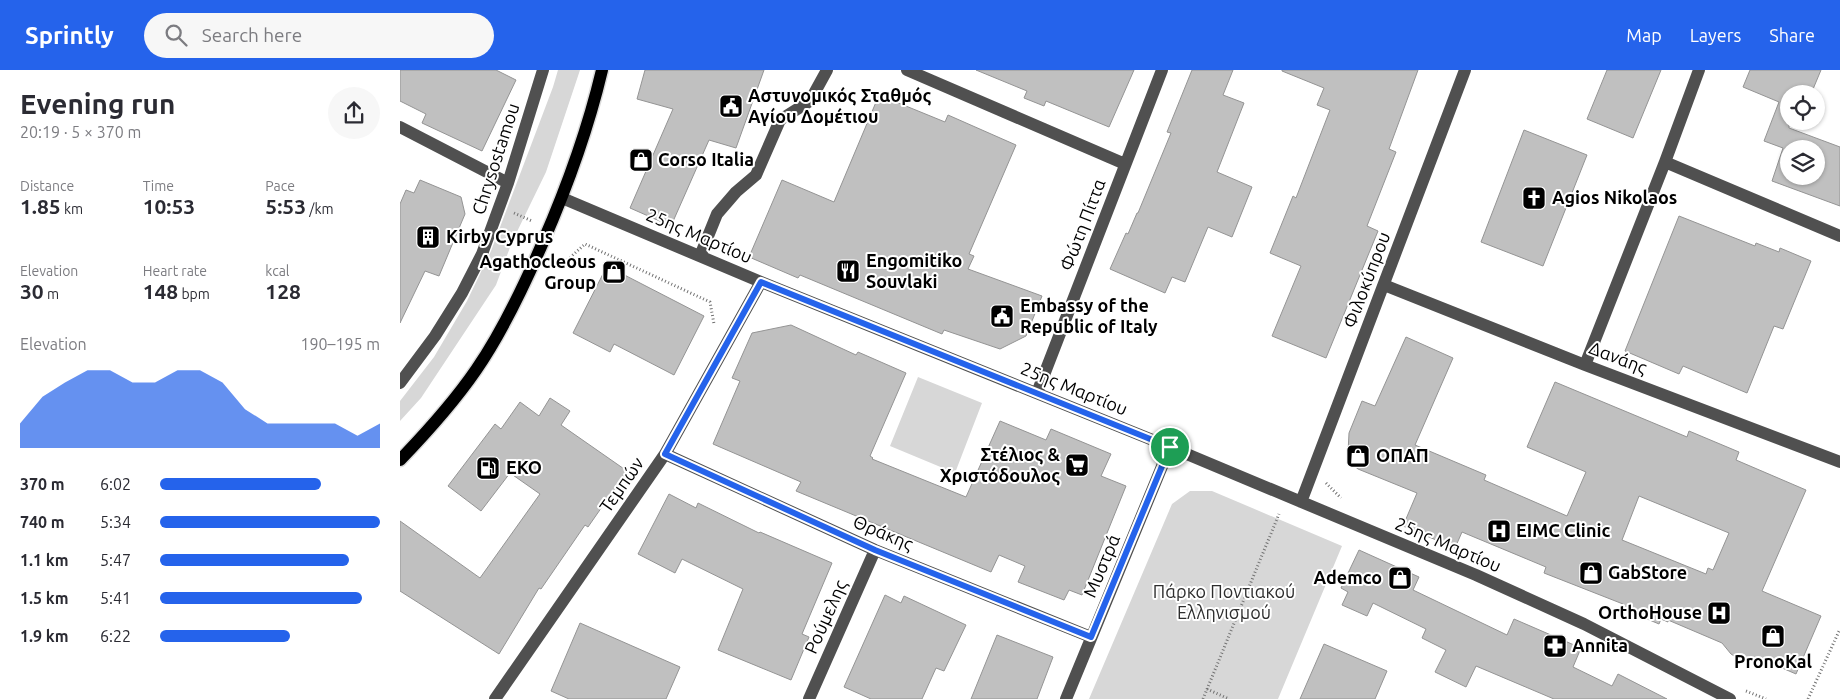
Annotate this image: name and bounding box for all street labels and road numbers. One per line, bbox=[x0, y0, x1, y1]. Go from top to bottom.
street label: Chrysostamou bbox=[468, 100, 522, 217]
street label: Φώτη Πίττα bbox=[1055, 176, 1109, 273]
street label: 25ης Μαρτίου bbox=[643, 204, 755, 267]
street label: Φιλοκύπρου bbox=[1339, 229, 1394, 331]
street label: Δανάης bbox=[1586, 337, 1650, 378]
street label: 25ης Μαρτίου bbox=[1018, 358, 1131, 419]
street label: Τεμπών bbox=[595, 453, 647, 516]
street label: Θράκης bbox=[850, 511, 916, 555]
street label: 25ης Μαρτίου bbox=[1392, 513, 1504, 576]
street label: Μυστρά bbox=[1079, 531, 1123, 600]
street label: Ρούμελης bbox=[800, 577, 851, 657]

